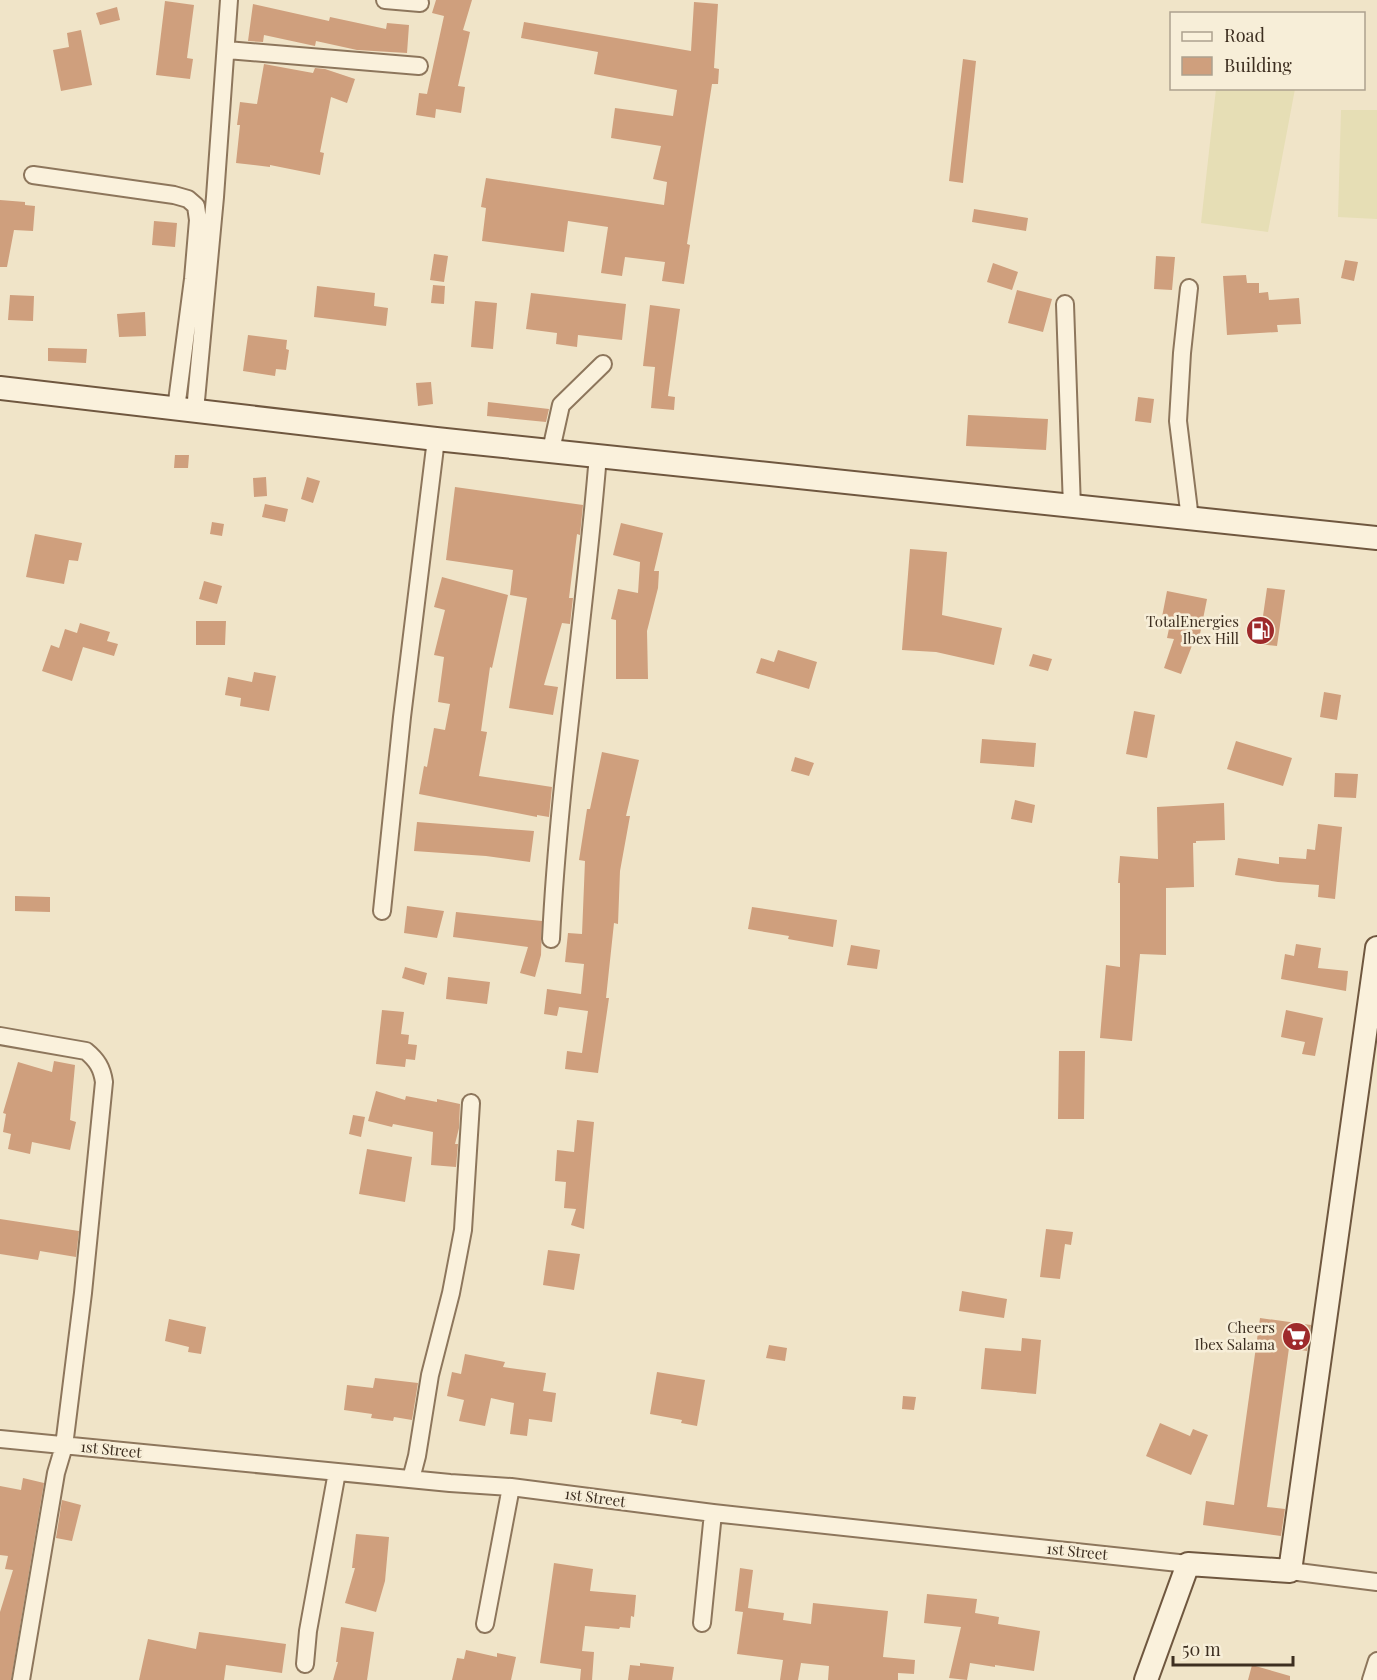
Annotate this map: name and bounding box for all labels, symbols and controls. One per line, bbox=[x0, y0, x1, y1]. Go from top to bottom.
legend bbox=[1170, 12, 1365, 90]
text: Road bbox=[1224, 23, 1265, 47]
text: Building bbox=[1224, 53, 1292, 77]
place label: TotalEnergies Ibex Hill bbox=[1146, 611, 1239, 648]
fuel station icon: TotalEnergies Ibex Hill bbox=[1244, 615, 1276, 647]
place label: Cheers Ibex Salama bbox=[1195, 1317, 1276, 1354]
supermarket icon: Cheers Ibex Salama bbox=[1280, 1321, 1312, 1353]
street label: 1st Street bbox=[80, 1436, 143, 1462]
street label: 1st Street bbox=[563, 1483, 628, 1511]
street label: 1st Street bbox=[1046, 1538, 1109, 1564]
scale bar bbox=[1173, 1629, 1293, 1667]
text: 50 m bbox=[1182, 1637, 1221, 1661]

